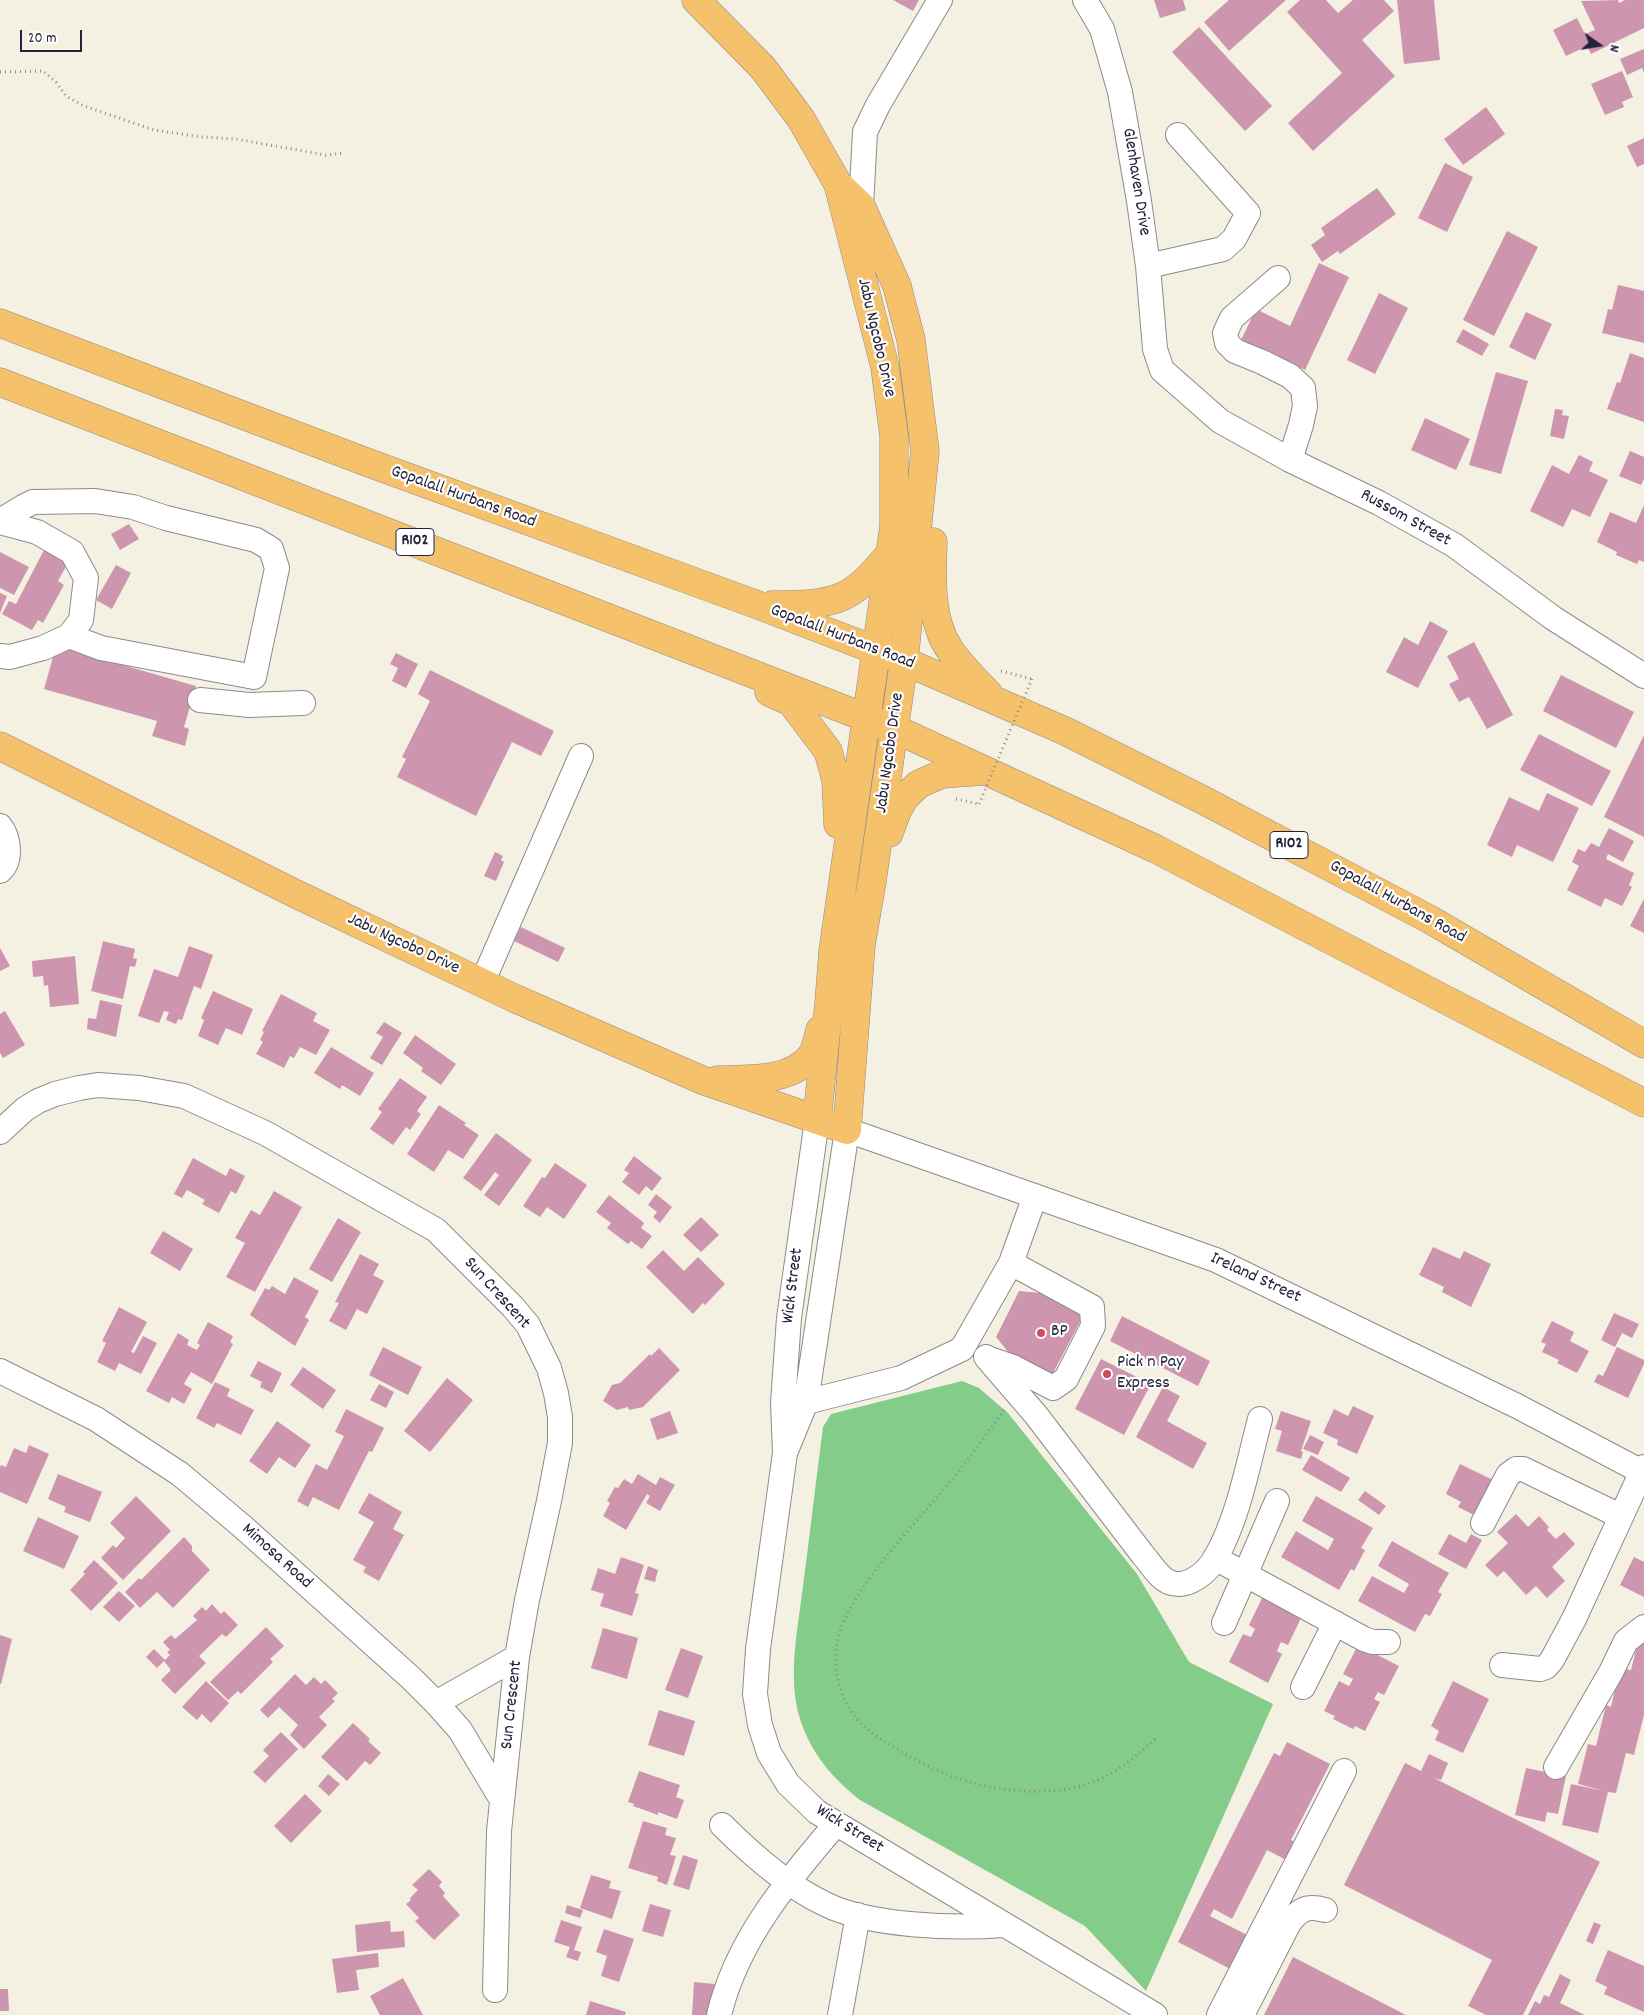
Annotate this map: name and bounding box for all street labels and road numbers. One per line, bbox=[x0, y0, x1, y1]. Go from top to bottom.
street label: Glenhaven Drive bbox=[1116, 127, 1154, 237]
street label: Jabu Ngcobo Drive bbox=[851, 276, 899, 400]
street label: Gopalall Hurbans Road bbox=[388, 462, 538, 534]
street label: Russom Street bbox=[1356, 485, 1454, 553]
road number: R102 bbox=[396, 528, 434, 556]
street label: Gopalall Hurbans Road bbox=[767, 601, 917, 675]
street label: Jabu Ngcobo Drive bbox=[872, 691, 910, 815]
road number: R102 bbox=[1270, 832, 1308, 858]
street label: Gopalall Hurbans Road bbox=[1325, 857, 1469, 949]
street label: Jabu Ngcobo Drive bbox=[343, 910, 463, 980]
street label: Wick Street bbox=[779, 1247, 809, 1325]
street label: Ireland Street bbox=[1206, 1249, 1304, 1309]
street label: Sun Crescent bbox=[458, 1254, 534, 1334]
street label: Mimosa Road bbox=[236, 1520, 316, 1594]
street label: Sun Crescent bbox=[498, 1659, 528, 1751]
street label: Wick Street bbox=[811, 1801, 887, 1859]

